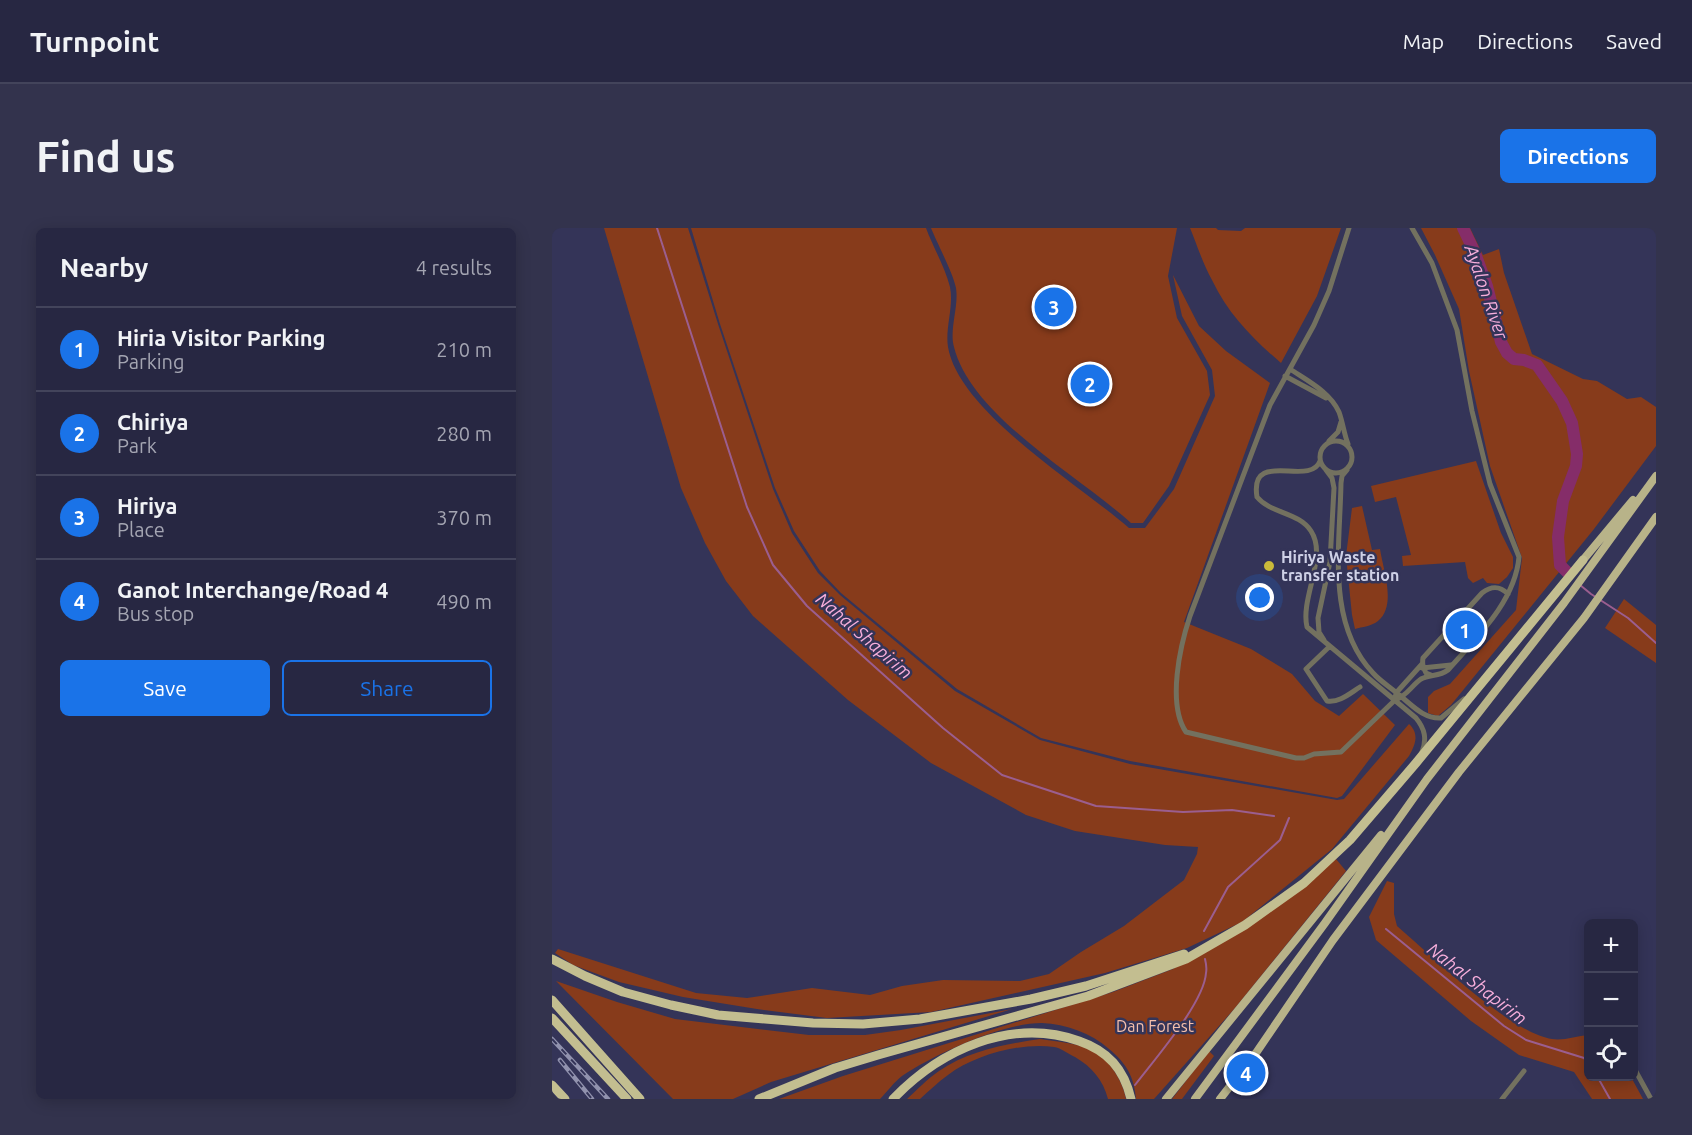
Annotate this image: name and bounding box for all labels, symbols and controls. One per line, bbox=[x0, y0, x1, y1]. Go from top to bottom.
text: Turnpoint bbox=[30, 26, 159, 57]
text: Map bbox=[1403, 29, 1444, 53]
text: Directions bbox=[1477, 29, 1573, 53]
text: Saved bbox=[1606, 29, 1662, 53]
button: Directions bbox=[1500, 129, 1656, 183]
text: Find us bbox=[36, 133, 175, 180]
water label: Ayalon River bbox=[1461, 241, 1513, 342]
text: Nearby bbox=[60, 253, 148, 282]
text: 4 results bbox=[416, 256, 492, 279]
pin: 3 bbox=[1034, 284, 1074, 329]
text: Hiria Visitor Parking bbox=[117, 325, 326, 350]
text: 1 bbox=[74, 338, 85, 361]
text: 210 m bbox=[436, 338, 492, 361]
text: Parking bbox=[117, 350, 185, 373]
pin: 2 bbox=[1070, 362, 1110, 406]
text: Chiriya bbox=[117, 409, 188, 434]
text: 2 bbox=[74, 422, 85, 445]
text: 280 m bbox=[436, 422, 492, 445]
text: Park bbox=[117, 434, 157, 457]
text: Hiriya bbox=[117, 493, 177, 518]
text: 3 bbox=[74, 506, 85, 529]
text: 370 m bbox=[436, 506, 492, 529]
text: Place bbox=[117, 518, 165, 541]
place label: Hiriya Waste transfer station bbox=[1281, 548, 1399, 584]
marker: Hiriya Waste transfer station bbox=[1262, 559, 1276, 573]
text: Ganot Interchange/Road 4 bbox=[117, 577, 389, 602]
your location bbox=[1245, 583, 1274, 612]
water label: Nahal Shapirim bbox=[813, 588, 917, 682]
text: 4 bbox=[74, 590, 85, 613]
text: 490 m bbox=[436, 590, 492, 613]
text: Bus stop bbox=[117, 602, 194, 625]
pin: 1 bbox=[1446, 608, 1484, 652]
button: Save bbox=[60, 660, 270, 716]
button: Share bbox=[282, 660, 492, 716]
map controls bbox=[1584, 919, 1638, 1081]
button: + bbox=[1584, 919, 1638, 973]
water label: Nahal Shapirim bbox=[1424, 938, 1531, 1028]
button: − bbox=[1584, 973, 1638, 1027]
park label: Dan Forest bbox=[1116, 1017, 1195, 1035]
button: locate bbox=[1584, 1027, 1638, 1081]
pin: 4 bbox=[1226, 1050, 1266, 1096]

